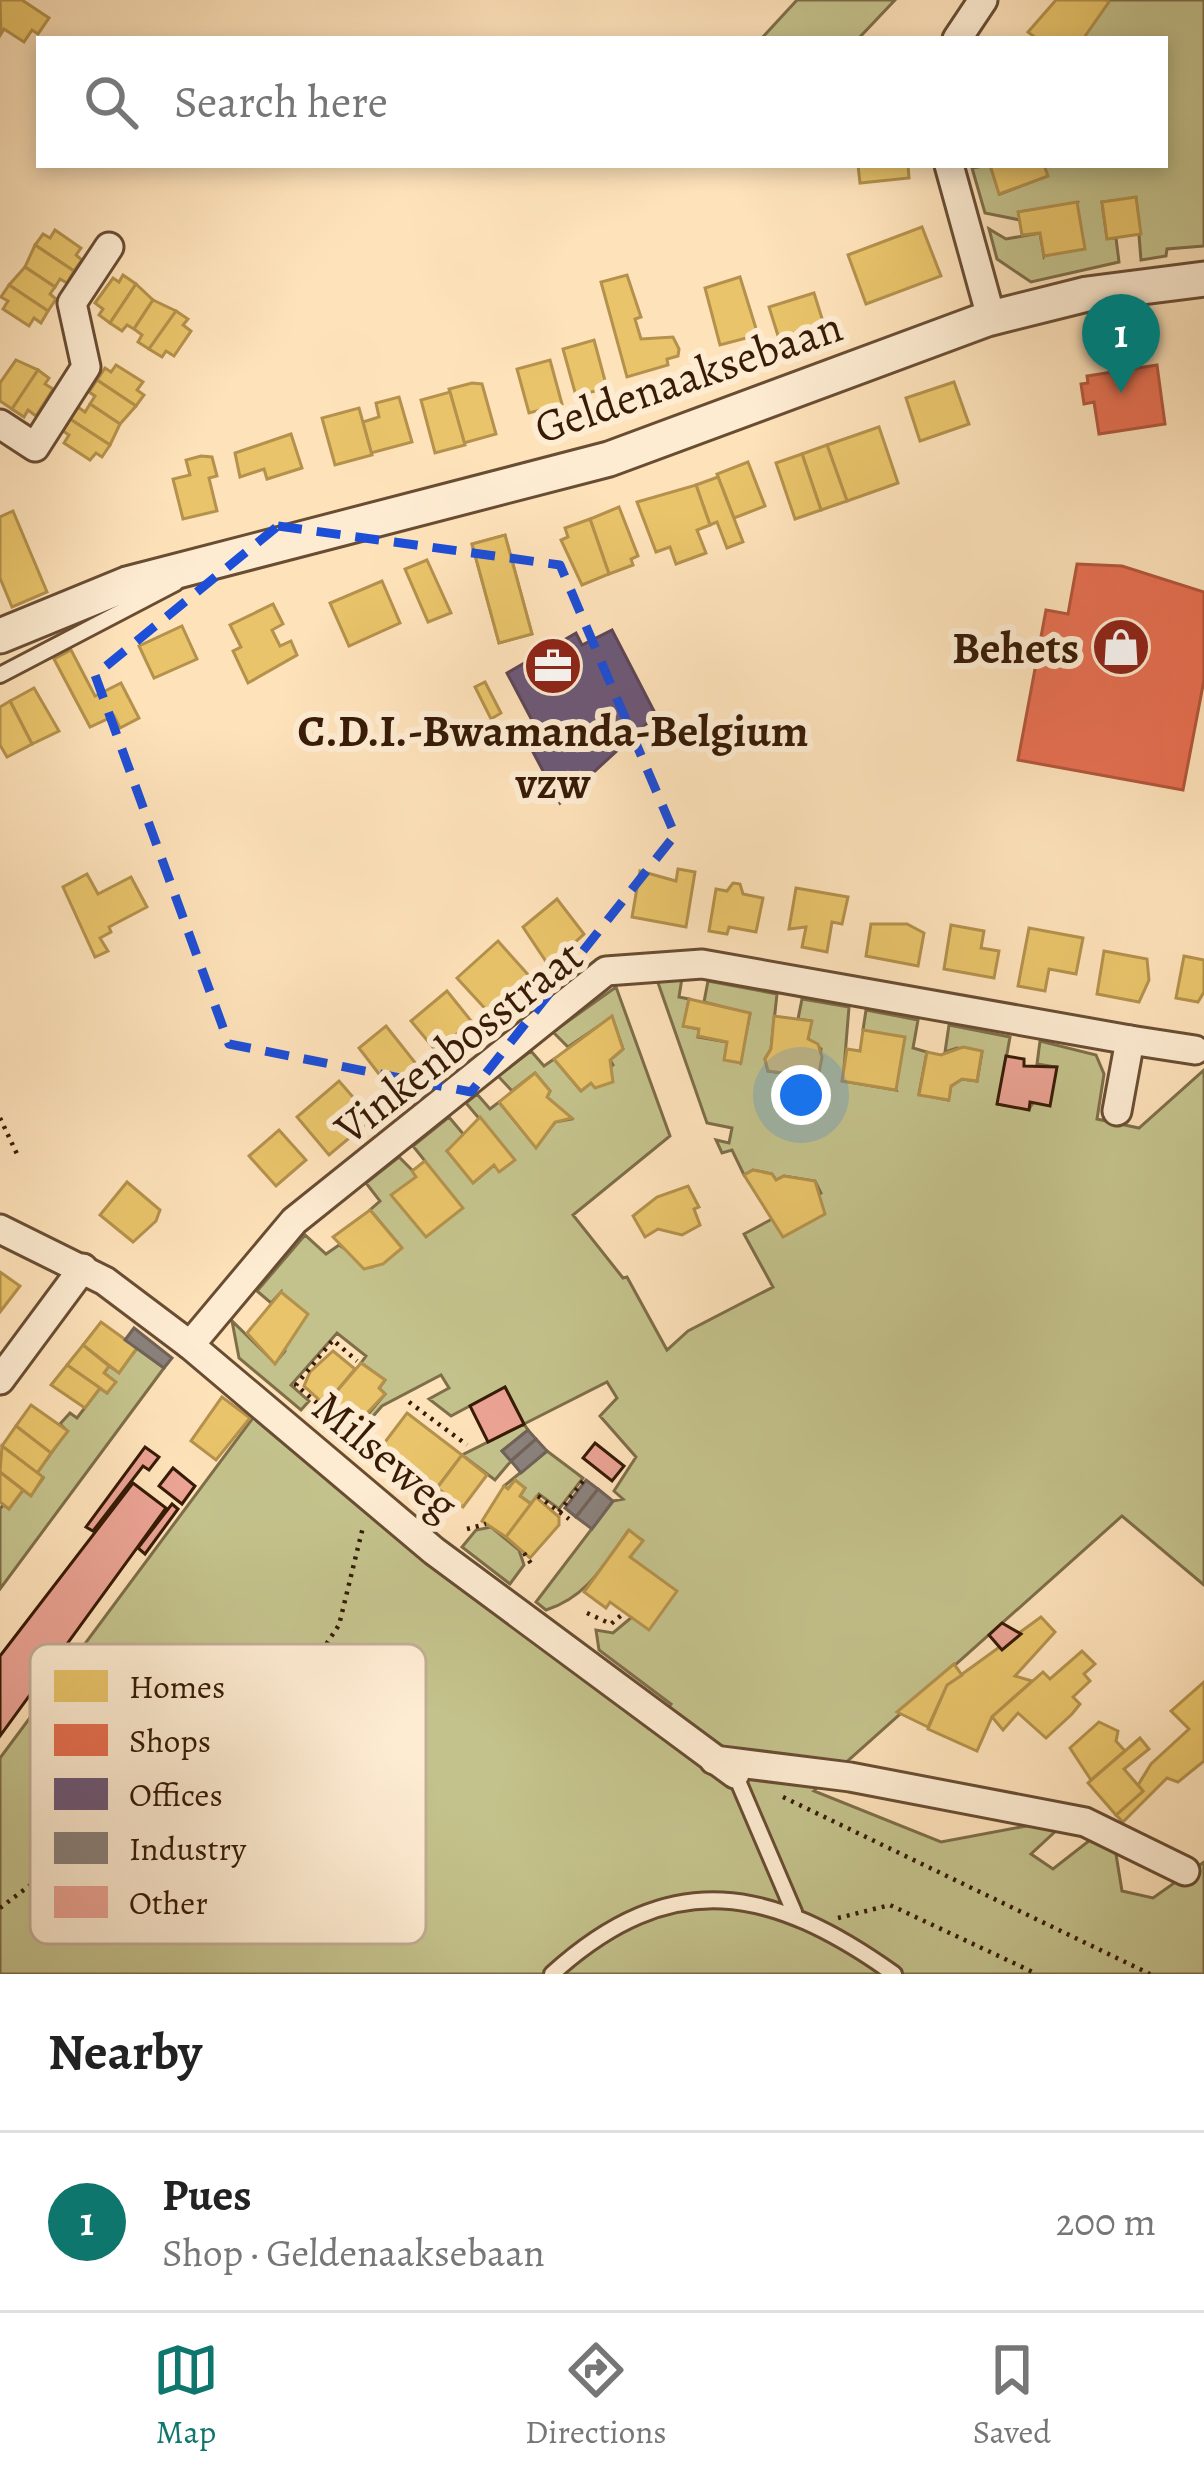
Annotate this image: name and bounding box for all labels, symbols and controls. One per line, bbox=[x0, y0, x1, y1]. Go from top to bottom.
search box bbox=[36, 36, 1168, 168]
icon: search bbox=[78, 69, 144, 135]
text: Search here bbox=[174, 71, 388, 133]
pin: 1 bbox=[1082, 294, 1160, 393]
street label: Geldenaaksebaan bbox=[526, 295, 850, 459]
shop icon: Behets bbox=[1090, 616, 1152, 678]
place label: Behets bbox=[952, 617, 1079, 679]
office icon: C.D.I.-Bwamanda-Belgium vzw bbox=[522, 635, 584, 697]
place label: C.D.I.-Bwamanda-Belgium vzw bbox=[298, 700, 808, 814]
street label: Vinkenbosstraat bbox=[321, 925, 596, 1159]
your location bbox=[771, 1065, 831, 1125]
street label: Milseweg bbox=[299, 1376, 471, 1535]
legend bbox=[30, 1644, 426, 1944]
text: Homes bbox=[129, 1664, 225, 1709]
text: Shops bbox=[129, 1718, 211, 1763]
text: Offices bbox=[129, 1772, 223, 1817]
text: Industry bbox=[129, 1826, 247, 1871]
text: Other bbox=[129, 1880, 208, 1925]
text: Nearby bbox=[48, 2017, 202, 2087]
text: Pues bbox=[162, 2164, 252, 2226]
text: 1 bbox=[80, 2195, 94, 2248]
text: 200 m bbox=[1056, 2195, 1156, 2248]
text: Shop · Geldenaaksebaan bbox=[162, 2226, 545, 2279]
tab: Map bbox=[153, 2337, 219, 2454]
tab: Directions bbox=[525, 2337, 667, 2454]
tab: Saved bbox=[973, 2337, 1051, 2454]

